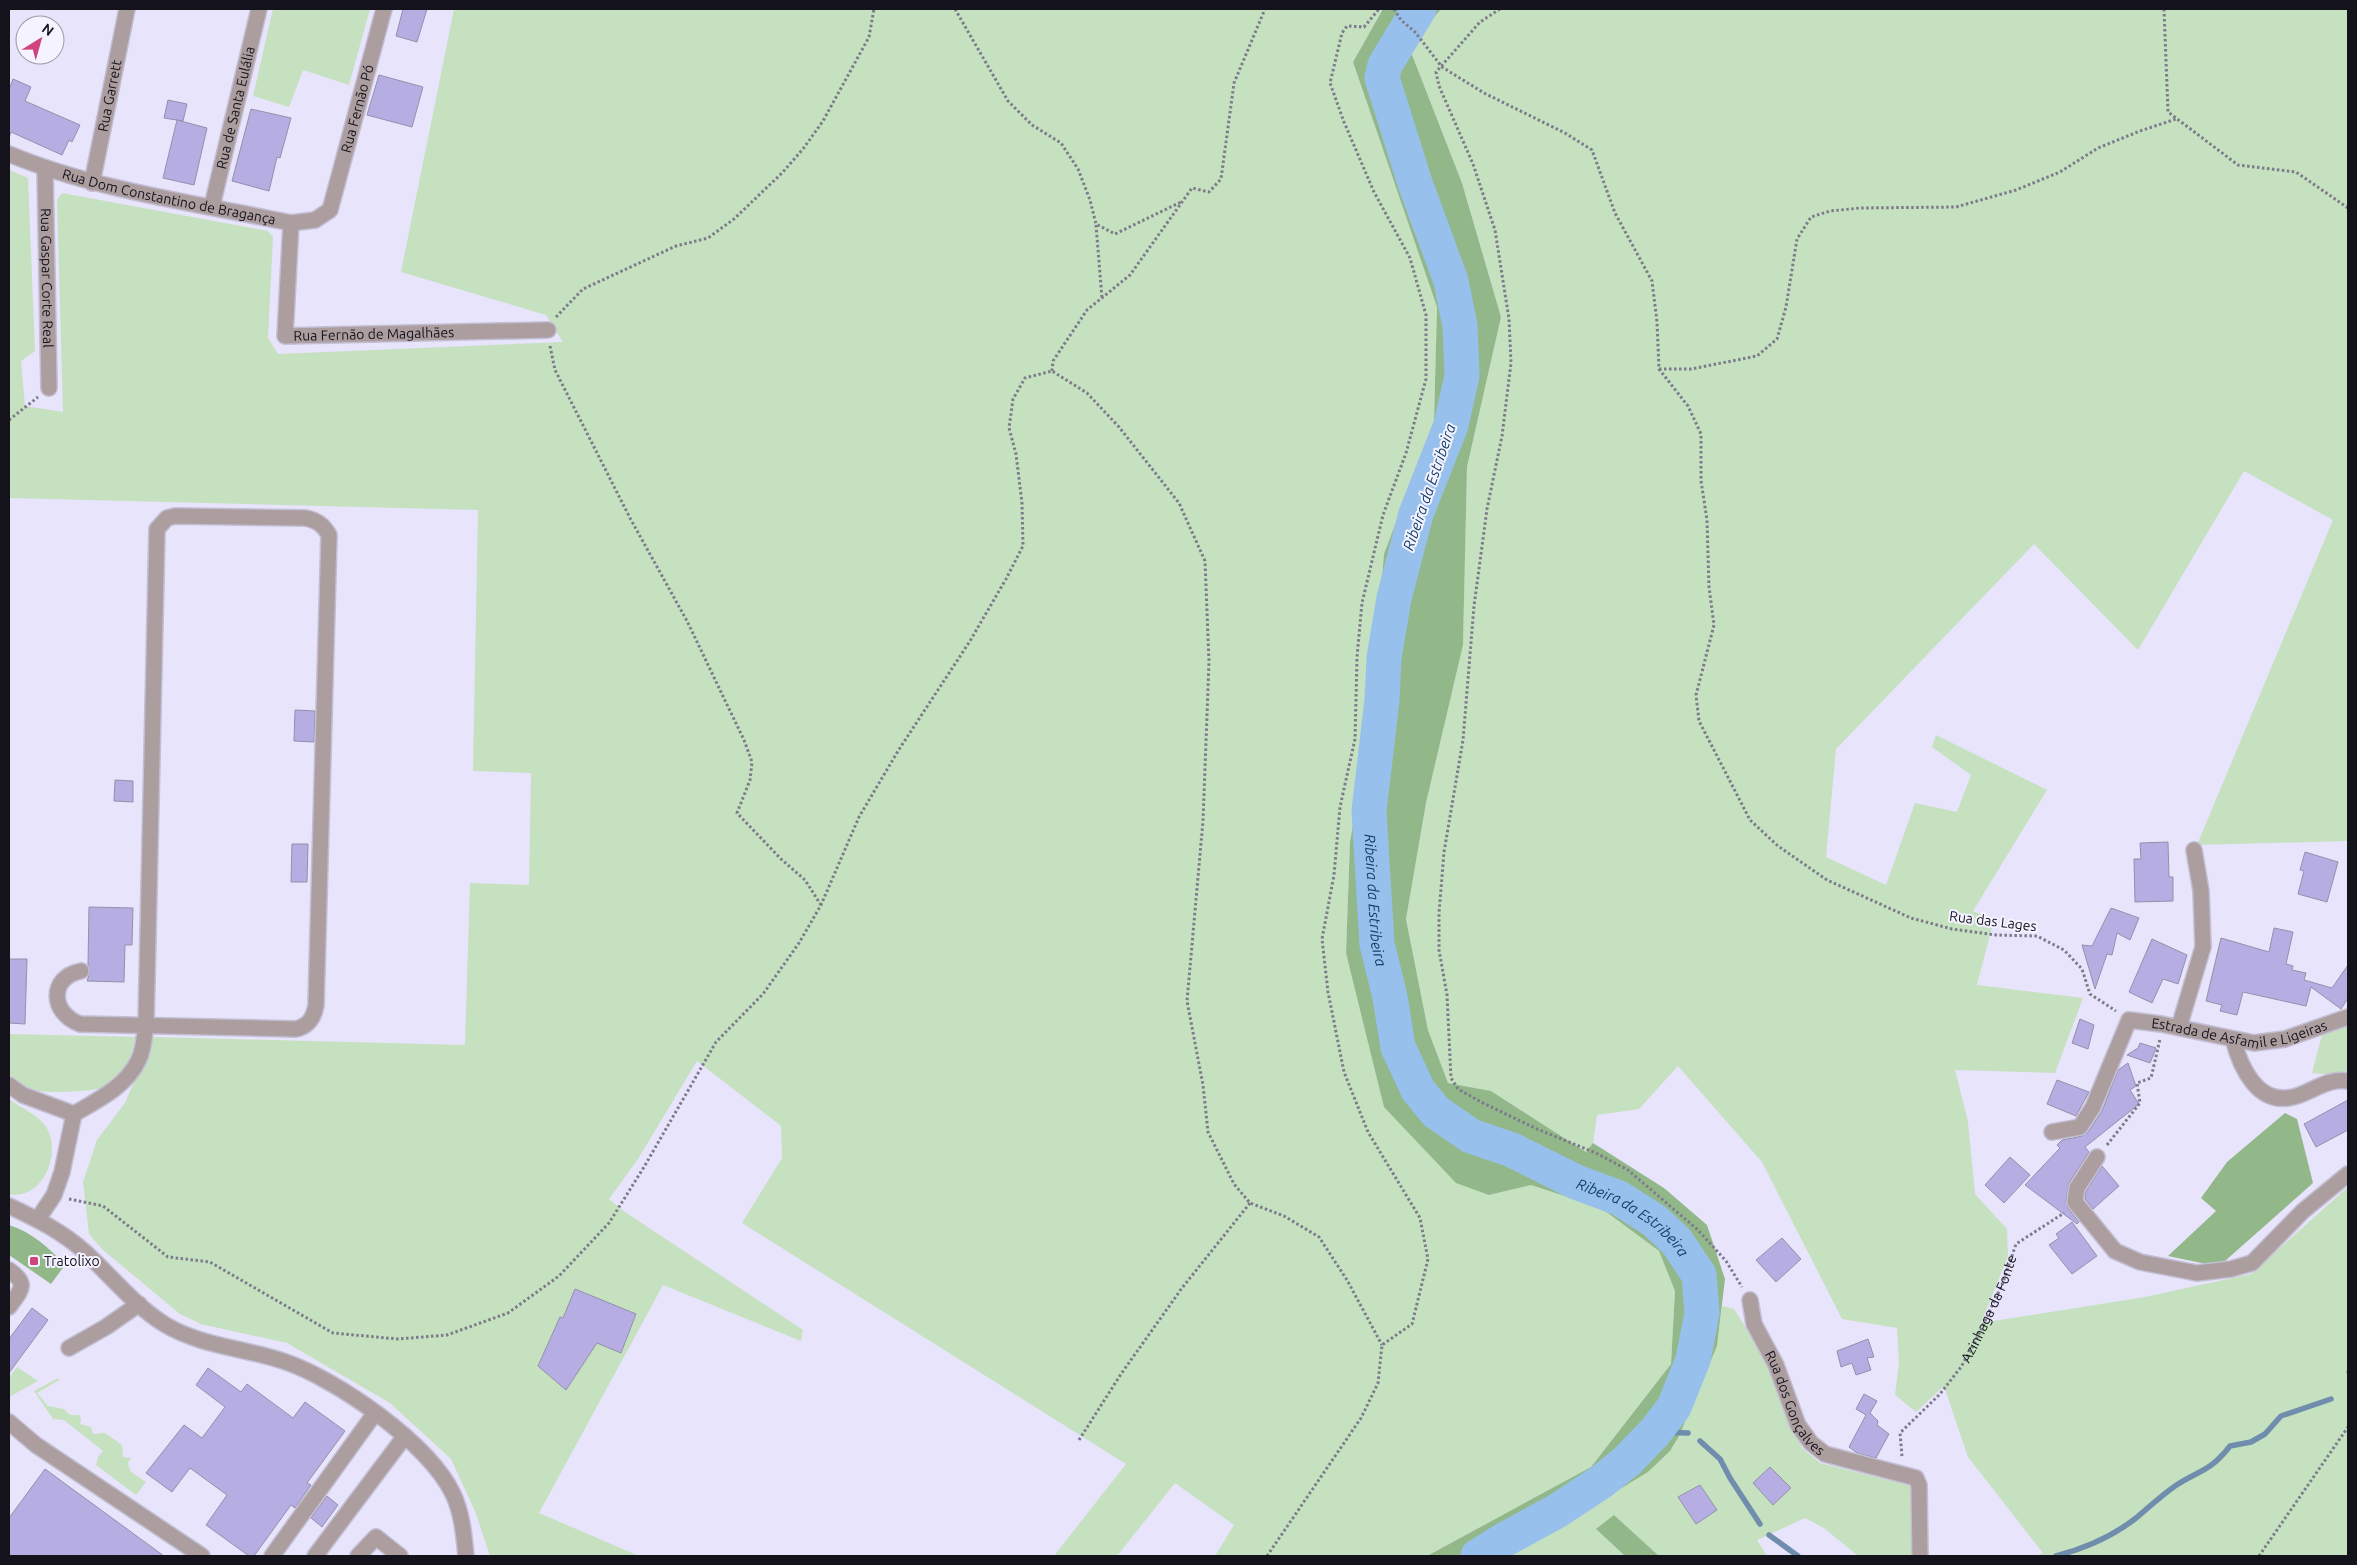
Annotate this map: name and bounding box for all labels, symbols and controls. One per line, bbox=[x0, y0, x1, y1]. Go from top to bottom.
north arrow bbox=[15, 15, 65, 65]
text: N bbox=[39, 20, 57, 39]
street label: Rua de Santa Eulália bbox=[213, 45, 258, 171]
street label: Rua Garrett bbox=[95, 58, 125, 133]
street label: Rua Fernão Pó bbox=[338, 63, 377, 154]
street label: Rua Dom Constantino de Bragança bbox=[60, 166, 277, 228]
street label: Rua Gaspar Corte Real bbox=[38, 208, 56, 348]
street label: Rua Fernão de Magalhães bbox=[293, 324, 454, 344]
water label: Ribeira da Estribeira bbox=[1399, 422, 1459, 552]
water label: Ribeira da Estribeira bbox=[1362, 833, 1391, 968]
street label: Rua das Lages bbox=[1948, 908, 2038, 934]
street label: Estrada de Asfamil e Ligeiras bbox=[2149, 1014, 2329, 1030]
text: Estrada de Asfamil e Ligeiras bbox=[2151, 1015, 2329, 1052]
water label: Ribeira da Estribeira bbox=[1574, 1175, 1692, 1259]
place label: Tratolixo bbox=[44, 1253, 100, 1269]
street label: Azinhaga da Fonte bbox=[1957, 1253, 2020, 1365]
marker: Tratolixo bbox=[28, 1255, 40, 1267]
street label: Rua dos Gonçalves bbox=[1762, 1348, 1828, 1459]

